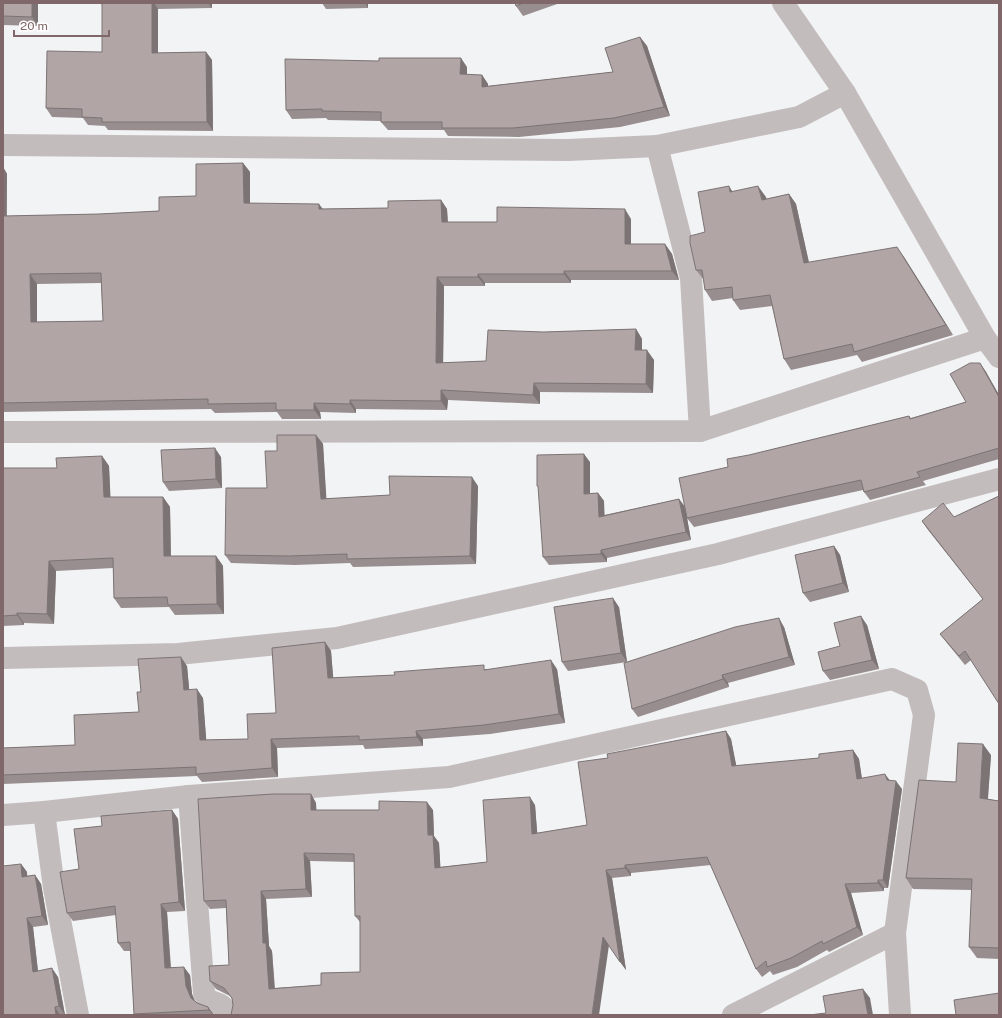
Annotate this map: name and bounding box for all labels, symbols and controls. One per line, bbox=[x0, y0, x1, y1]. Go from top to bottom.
scale bar bbox=[14, 12, 109, 38]
text: 20 m bbox=[20, 19, 48, 33]

